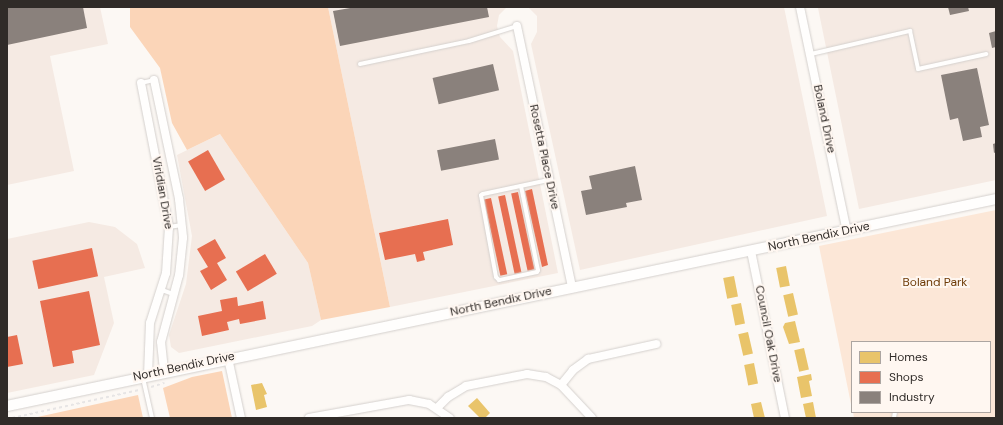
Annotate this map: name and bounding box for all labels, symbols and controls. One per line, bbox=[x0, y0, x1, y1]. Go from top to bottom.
street label: Boland Drive bbox=[810, 83, 838, 155]
street label: Rosetta Place Drive bbox=[526, 103, 562, 211]
street label: Viridian Drive bbox=[149, 155, 175, 231]
street label: North Bendix Drive bbox=[767, 219, 871, 255]
park label: Boland Park bbox=[903, 276, 967, 290]
street label: North Bendix Drive bbox=[449, 284, 553, 320]
street label: Council Oak Drive bbox=[752, 284, 784, 384]
legend bbox=[851, 341, 991, 413]
street label: North Bendix Drive bbox=[132, 349, 236, 385]
text: Homes bbox=[889, 349, 928, 365]
text: Shops bbox=[889, 369, 924, 385]
text: Industry bbox=[889, 389, 935, 405]

